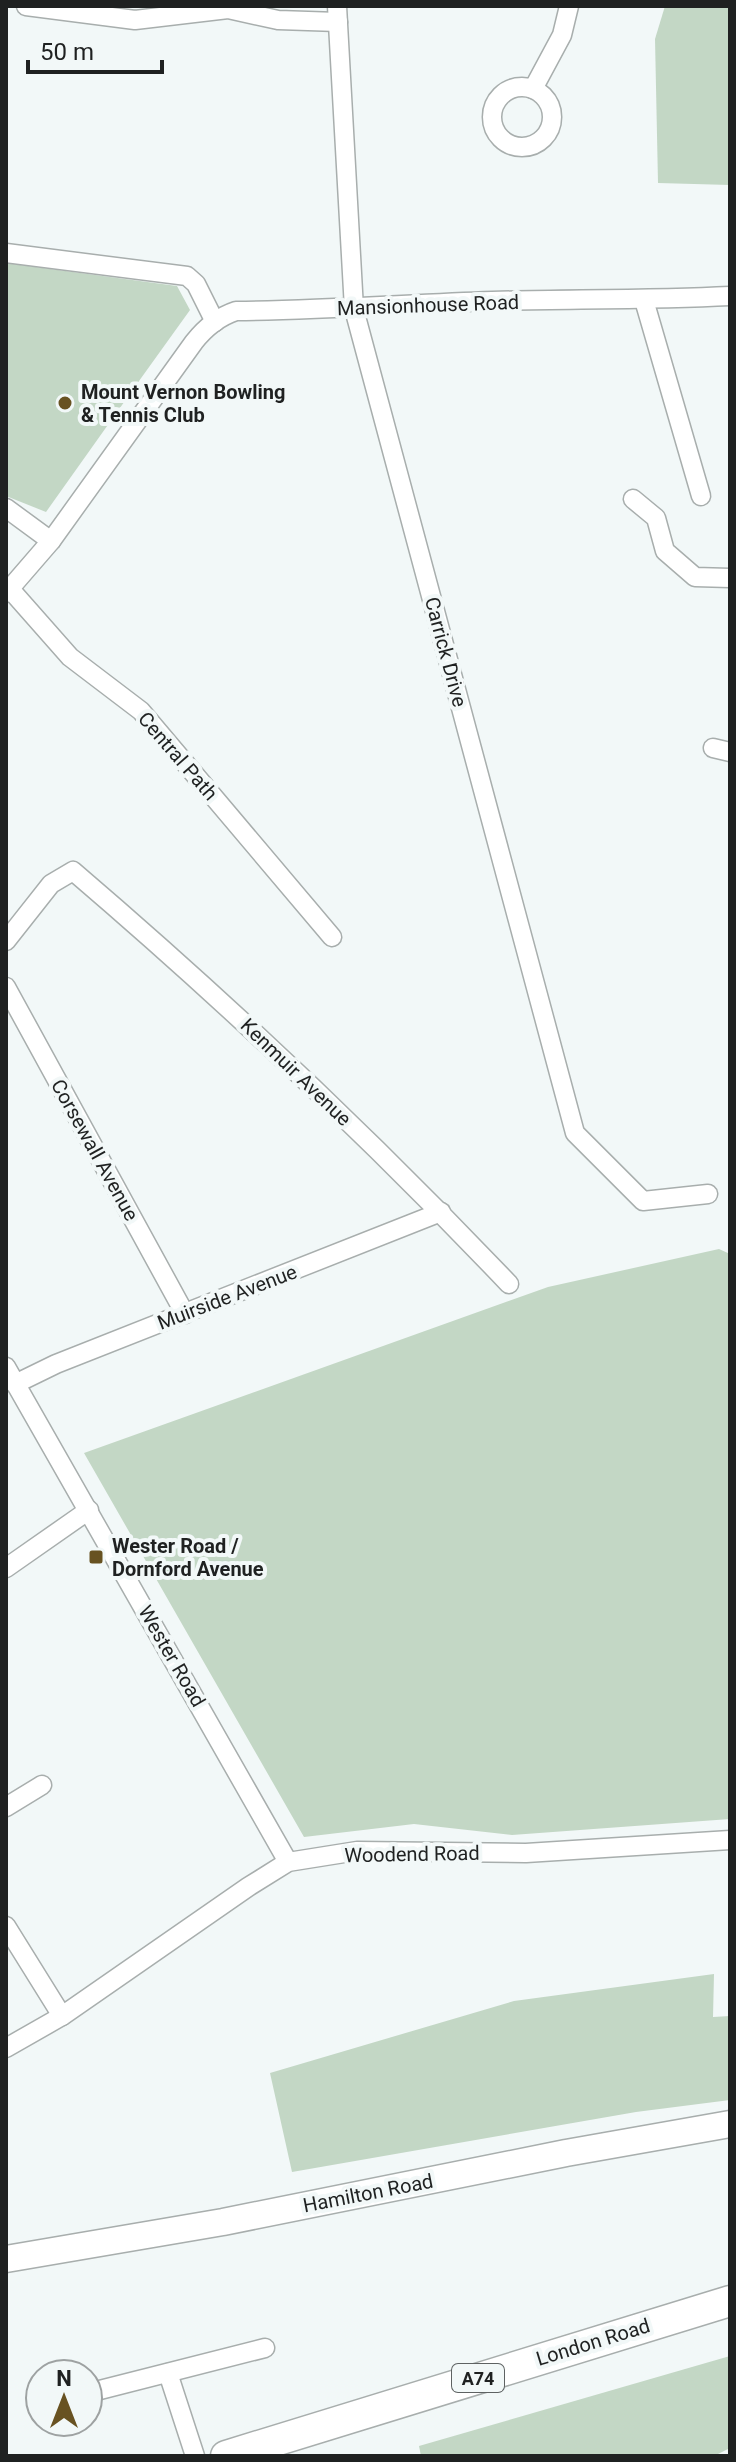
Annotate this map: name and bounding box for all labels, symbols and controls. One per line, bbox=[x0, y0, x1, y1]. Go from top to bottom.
scale bar bbox=[28, 24, 162, 74]
text: 50 m bbox=[40, 38, 94, 66]
street label: Mansionhouse Road bbox=[337, 290, 519, 320]
place label: Mount Vernon Bowling & Tennis Club bbox=[81, 380, 285, 427]
marker: Mount Vernon Bowling & Tennis Club bbox=[56, 394, 74, 412]
street label: Carrick Drive bbox=[420, 594, 472, 710]
street label: Central Path bbox=[133, 707, 223, 805]
street label: Kenmuir Avenue bbox=[236, 1013, 356, 1131]
street label: Corsewall Avenue bbox=[46, 1075, 144, 1225]
street label: Muirside Avenue bbox=[154, 1259, 300, 1335]
place label: Wester Road / Dornford Avenue bbox=[112, 1534, 264, 1581]
marker: Wester Road / Dornford Avenue bbox=[87, 1548, 105, 1566]
street label: Wester Road bbox=[133, 1601, 211, 1711]
street label: Woodend Road bbox=[344, 1841, 480, 1867]
street label: Hamilton Road bbox=[301, 2169, 435, 2217]
street label: London Road bbox=[533, 2313, 653, 2371]
north arrow bbox=[24, 2358, 104, 2438]
road number: A74 bbox=[452, 2364, 504, 2392]
text: N bbox=[56, 2366, 72, 2391]

